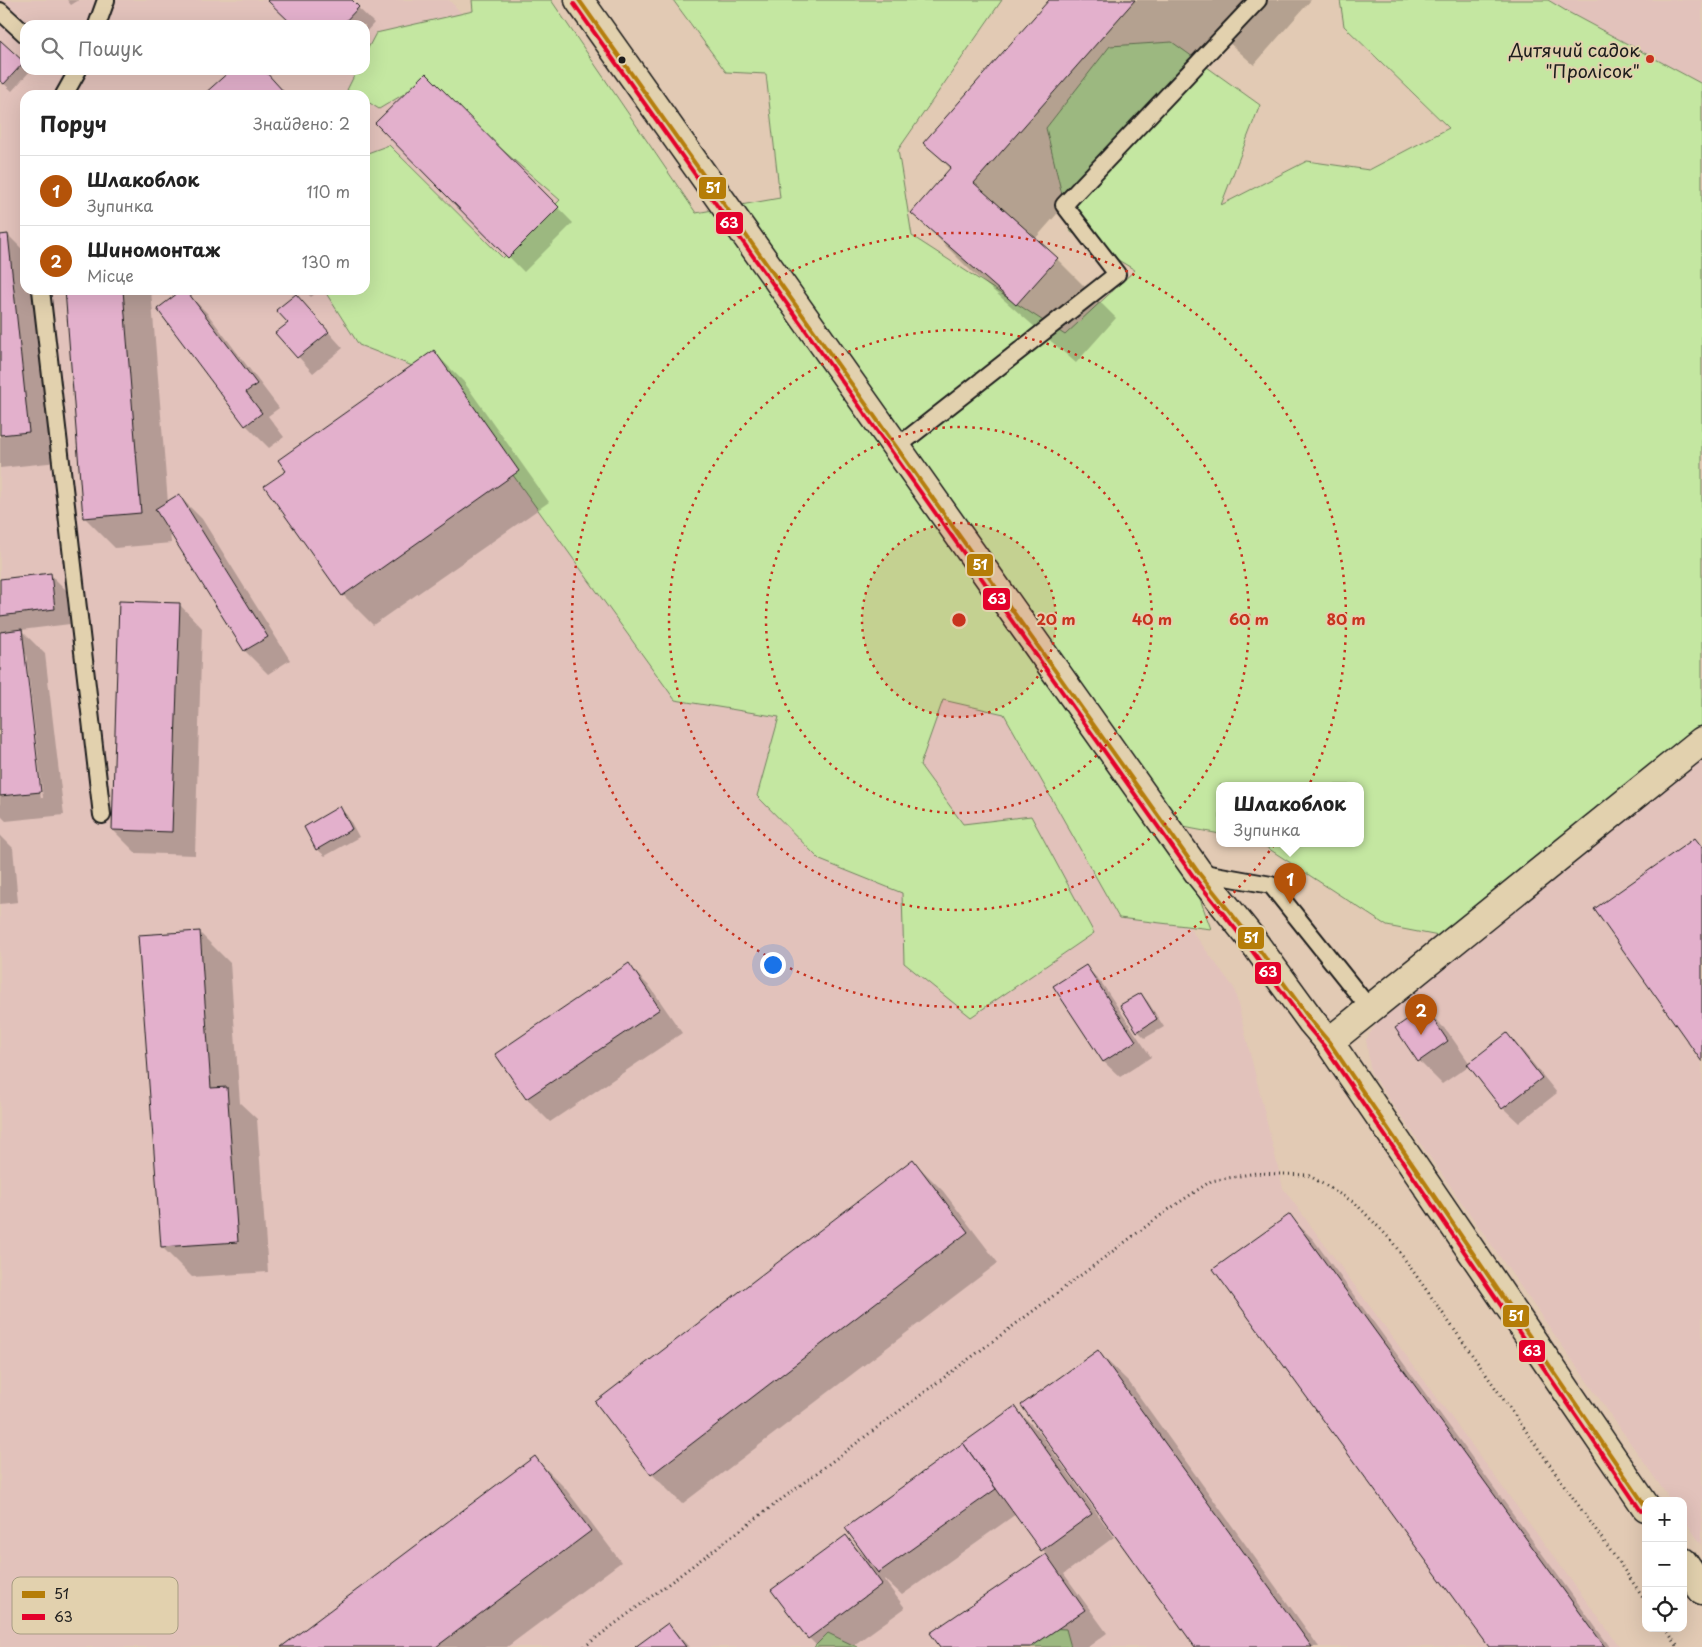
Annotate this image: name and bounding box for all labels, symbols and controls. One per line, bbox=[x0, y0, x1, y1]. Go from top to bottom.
search box bbox=[20, 20, 370, 75]
icon: search bbox=[38, 34, 66, 62]
text: Пошук bbox=[78, 34, 143, 62]
place label: Дитячий садок "Пролісок" bbox=[1508, 36, 1640, 84]
marker: Дитячий садок "Пролісок" bbox=[1644, 53, 1656, 65]
unlabelled marker bbox=[617, 55, 627, 65]
text: Поруч bbox=[40, 107, 107, 139]
text: Знайдено: 2 bbox=[253, 111, 350, 135]
text: Шлакоблок bbox=[87, 165, 199, 193]
line badge: 51 bbox=[698, 176, 727, 200]
text: 51 bbox=[705, 177, 721, 198]
text: 1 bbox=[52, 179, 60, 203]
text: 110 m bbox=[307, 179, 350, 203]
text: Зупинка bbox=[87, 193, 153, 217]
line badge: 63 bbox=[715, 211, 744, 235]
text: 63 bbox=[720, 212, 738, 233]
text: Шиномонтаж bbox=[87, 235, 220, 263]
text: 2 bbox=[50, 249, 62, 273]
text: 130 m bbox=[302, 249, 350, 273]
text: Місце bbox=[87, 263, 134, 287]
line badge: 51 bbox=[966, 553, 994, 577]
text: 51 bbox=[972, 554, 988, 575]
line badge: 63 bbox=[982, 587, 1011, 611]
text: 63 bbox=[988, 588, 1006, 609]
text: 20 m bbox=[1037, 607, 1075, 630]
text: 40 m bbox=[1132, 607, 1172, 630]
text: 60 m bbox=[1229, 607, 1269, 630]
text: 80 m bbox=[1326, 607, 1366, 630]
centre of rings bbox=[950, 611, 968, 629]
popup bbox=[1216, 782, 1364, 847]
text: Шлакоблок bbox=[1234, 789, 1346, 817]
text: Зупинка bbox=[1234, 817, 1300, 841]
pin: 1 bbox=[1274, 863, 1306, 904]
line badge: 51 bbox=[1237, 926, 1265, 950]
text: 51 bbox=[1243, 927, 1259, 948]
your location bbox=[760, 952, 786, 978]
line badge: 63 bbox=[1254, 961, 1282, 985]
text: 63 bbox=[1259, 961, 1277, 982]
pin: 2 bbox=[1405, 994, 1437, 1035]
line badge: 51 bbox=[1502, 1304, 1530, 1328]
text: 51 bbox=[1508, 1305, 1524, 1326]
line badge: 63 bbox=[1518, 1339, 1546, 1363]
text: 63 bbox=[1523, 1340, 1541, 1361]
map controls bbox=[1642, 1497, 1687, 1632]
button: + bbox=[1642, 1497, 1687, 1542]
button: − bbox=[1642, 1542, 1687, 1587]
legend bbox=[12, 1577, 178, 1634]
text: 51 bbox=[54, 1583, 69, 1604]
button: locate bbox=[1642, 1587, 1687, 1632]
text: 63 bbox=[54, 1606, 73, 1627]

